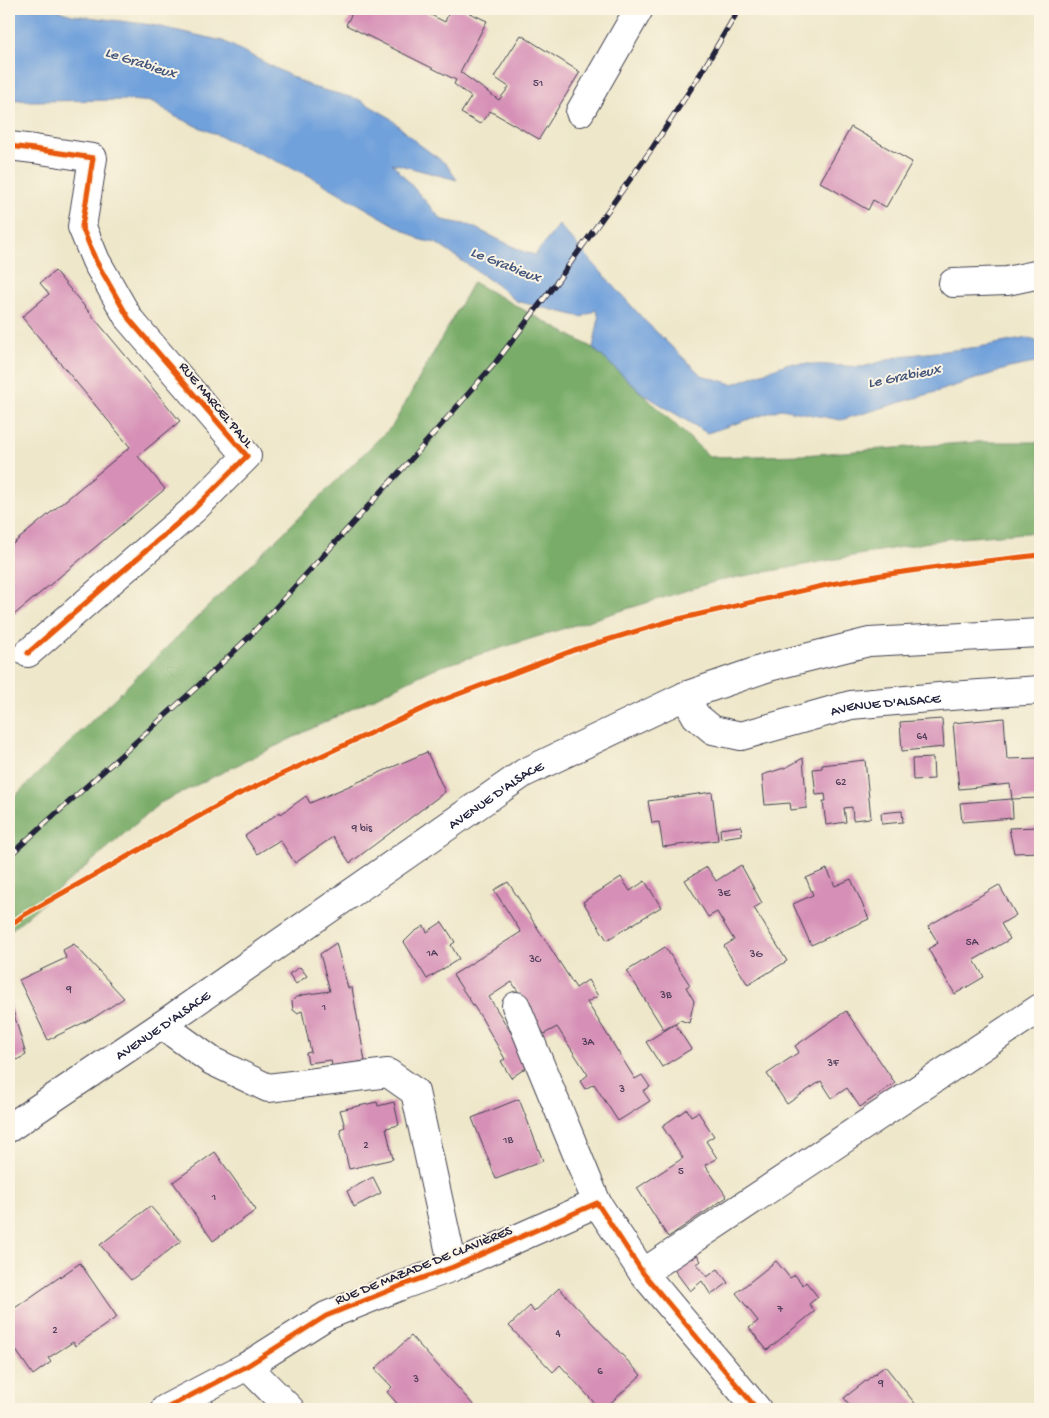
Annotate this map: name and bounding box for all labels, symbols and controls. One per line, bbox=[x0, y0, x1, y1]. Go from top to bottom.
water label: Le Grabieux bbox=[103, 44, 180, 85]
house number: 51 bbox=[533, 78, 543, 90]
water label: Le Grabieux bbox=[468, 244, 545, 289]
street label: RUE MARCEL PAUL bbox=[174, 359, 256, 453]
water label: Le Grabieux bbox=[866, 361, 944, 393]
street label: AVENUE D'ALSACE bbox=[829, 691, 943, 721]
house number: 64 bbox=[917, 731, 928, 743]
street label: AVENUE D'ALSACE bbox=[446, 758, 548, 834]
house number: 62 bbox=[836, 777, 847, 789]
house number: 9 bis bbox=[351, 823, 373, 835]
house number: 3E bbox=[717, 888, 731, 900]
house number: 5A bbox=[966, 937, 979, 949]
house number: 1A bbox=[426, 948, 438, 960]
house number: 3G bbox=[749, 949, 763, 961]
house number: 3C bbox=[528, 954, 542, 966]
house number: 9 bbox=[65, 984, 72, 996]
street label: AVENUE D'ALSACE bbox=[113, 987, 215, 1065]
house number: 3B bbox=[659, 990, 672, 1002]
house number: 1 bbox=[321, 1002, 326, 1014]
house number: 3A bbox=[581, 1037, 595, 1049]
house number: 3F bbox=[826, 1058, 840, 1070]
house number: 3 bbox=[618, 1084, 625, 1096]
house number: 1B bbox=[502, 1135, 513, 1147]
house number: 2 bbox=[363, 1140, 369, 1152]
house number: 5 bbox=[678, 1166, 684, 1178]
house number: 1 bbox=[211, 1192, 216, 1204]
street label: RUE DE MAZADE DE CLAVIÈRES bbox=[333, 1223, 515, 1310]
house number: 7 bbox=[776, 1304, 783, 1316]
house number: 2 bbox=[52, 1325, 58, 1337]
house number: 4 bbox=[555, 1328, 561, 1340]
house number: 6 bbox=[597, 1366, 603, 1378]
house number: 3 bbox=[412, 1374, 419, 1386]
house number: 9 bbox=[877, 1378, 884, 1390]

